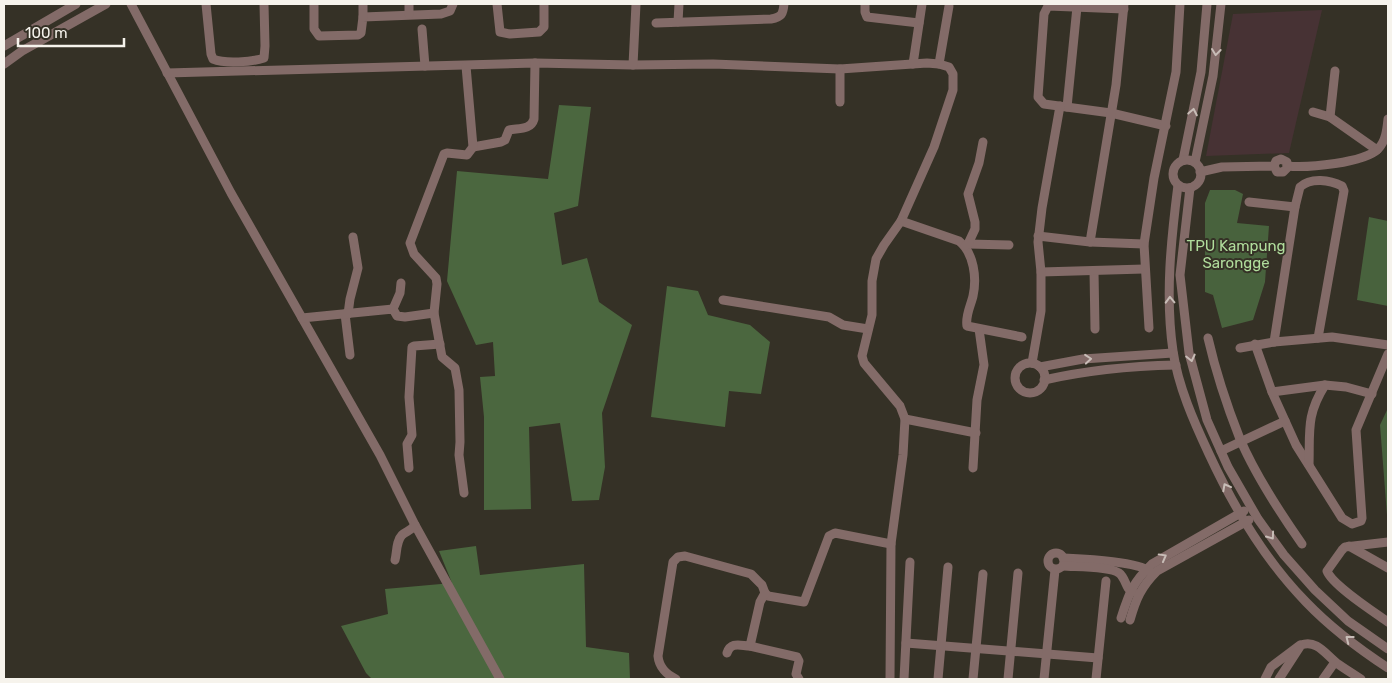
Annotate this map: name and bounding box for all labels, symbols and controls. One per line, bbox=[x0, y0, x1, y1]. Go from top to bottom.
scale bar bbox=[18, 15, 124, 47]
text: 100 m bbox=[25, 24, 67, 42]
one-way arrow bbox=[1211, 49, 1222, 57]
one-way arrow bbox=[1187, 108, 1198, 117]
park label: TPU Kampung Sarongge bbox=[1186, 237, 1286, 272]
one-way arrow bbox=[1165, 296, 1175, 304]
one-way arrow bbox=[1085, 353, 1093, 364]
one-way arrow bbox=[1185, 353, 1196, 362]
one-way arrow bbox=[1222, 484, 1232, 493]
one-way arrow bbox=[1265, 530, 1273, 539]
one-way arrow bbox=[1158, 553, 1167, 563]
one-way arrow bbox=[1346, 637, 1355, 645]

